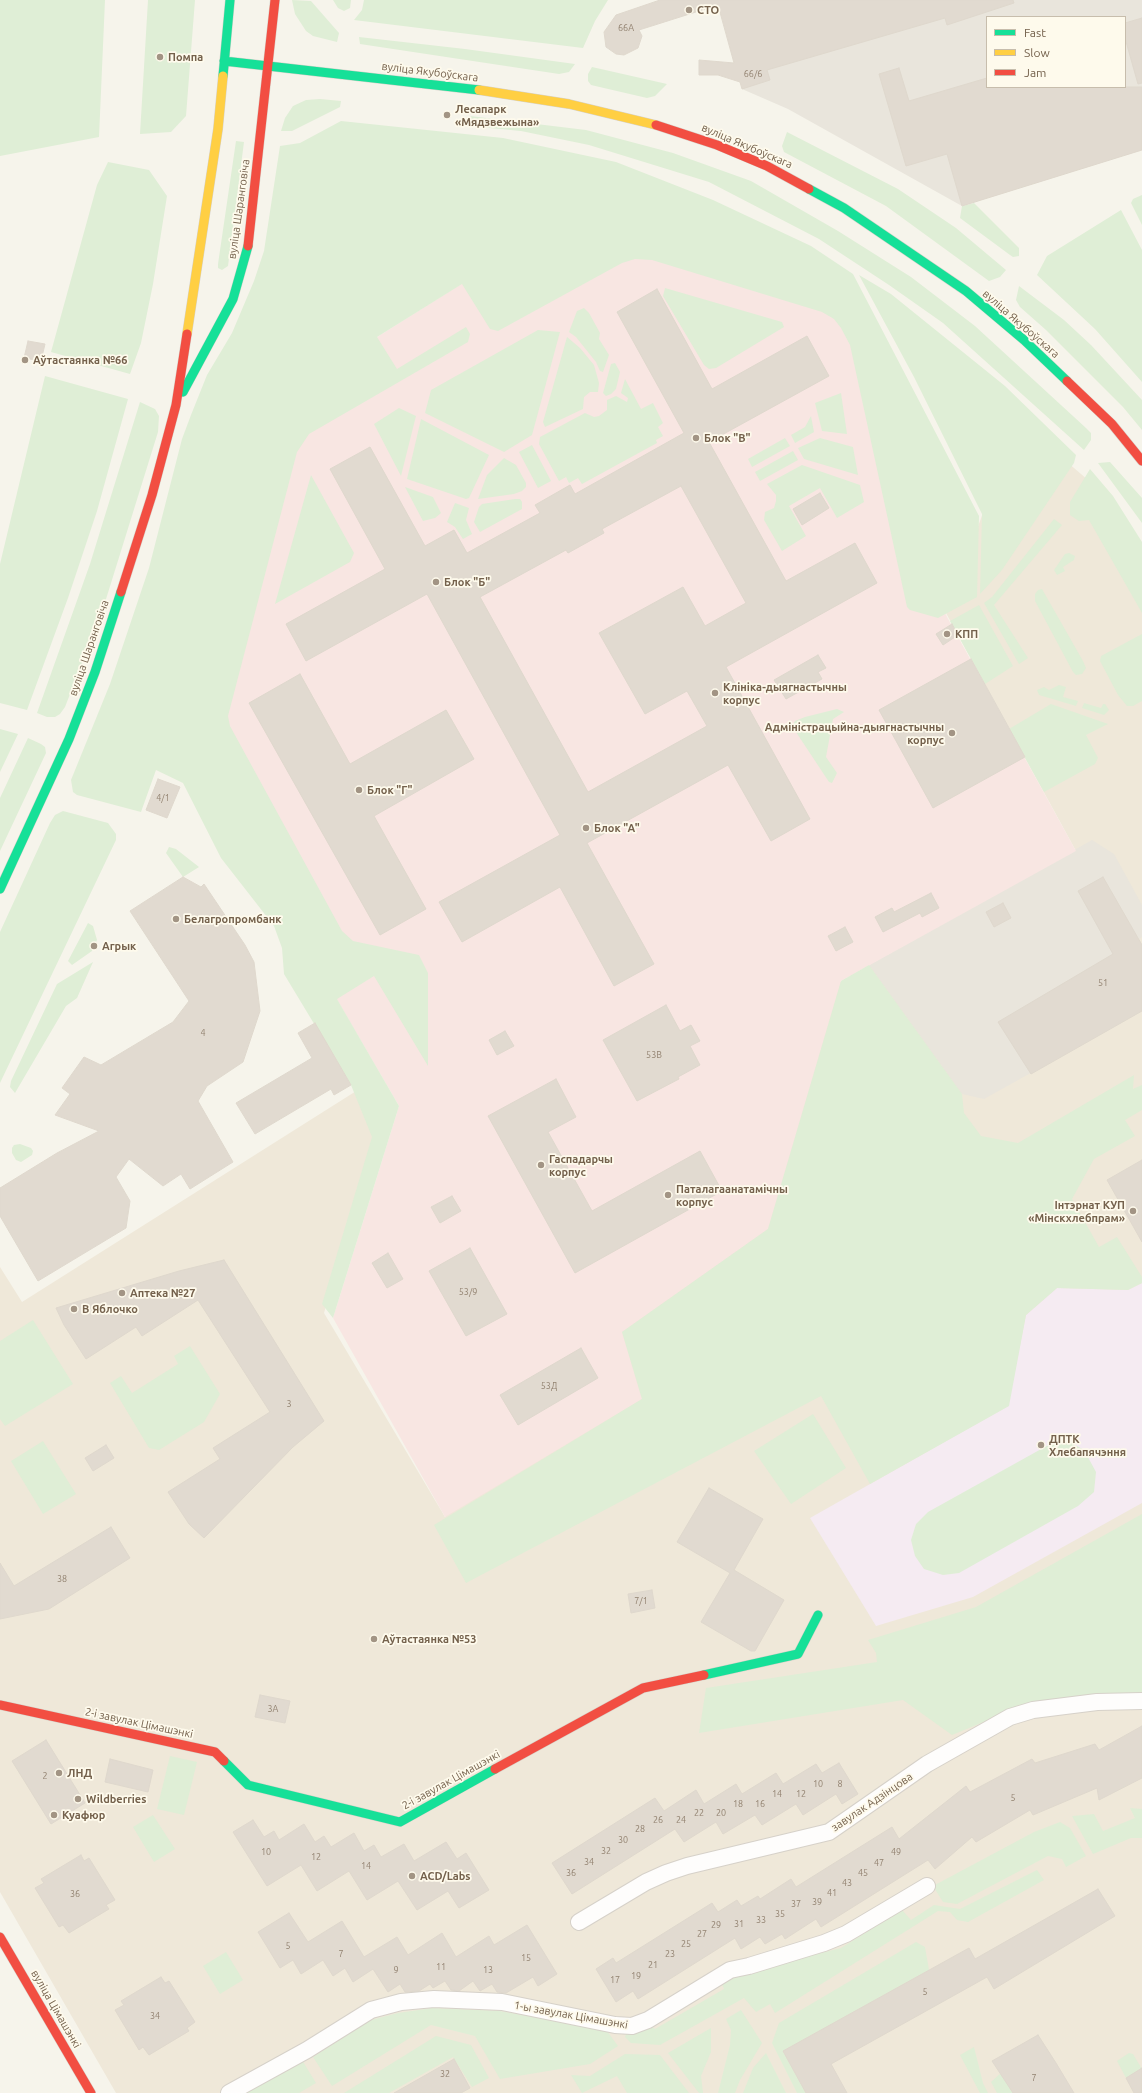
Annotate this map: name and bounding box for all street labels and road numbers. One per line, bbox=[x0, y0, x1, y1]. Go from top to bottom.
street label: вуліца Якубоўскага bbox=[381, 60, 479, 84]
street label: вуліца Якубоўскага bbox=[700, 121, 794, 171]
street label: вуліца Шаранговіча bbox=[225, 158, 253, 260]
street label: вуліца Якубоўскага bbox=[980, 287, 1062, 361]
street label: вуліца Шаранговіча bbox=[66, 598, 112, 698]
street label: 2-і завулак Цімашэнкі bbox=[84, 1705, 194, 1741]
street label: 2-і завулак Цімашэнкі bbox=[400, 1748, 502, 1812]
street label: завулак Адзінцова bbox=[829, 1770, 915, 1834]
street label: вуліца Цімашэнкі bbox=[28, 1968, 84, 2050]
street label: 1-ы завулак Цімашэнкі bbox=[513, 1998, 629, 2032]

